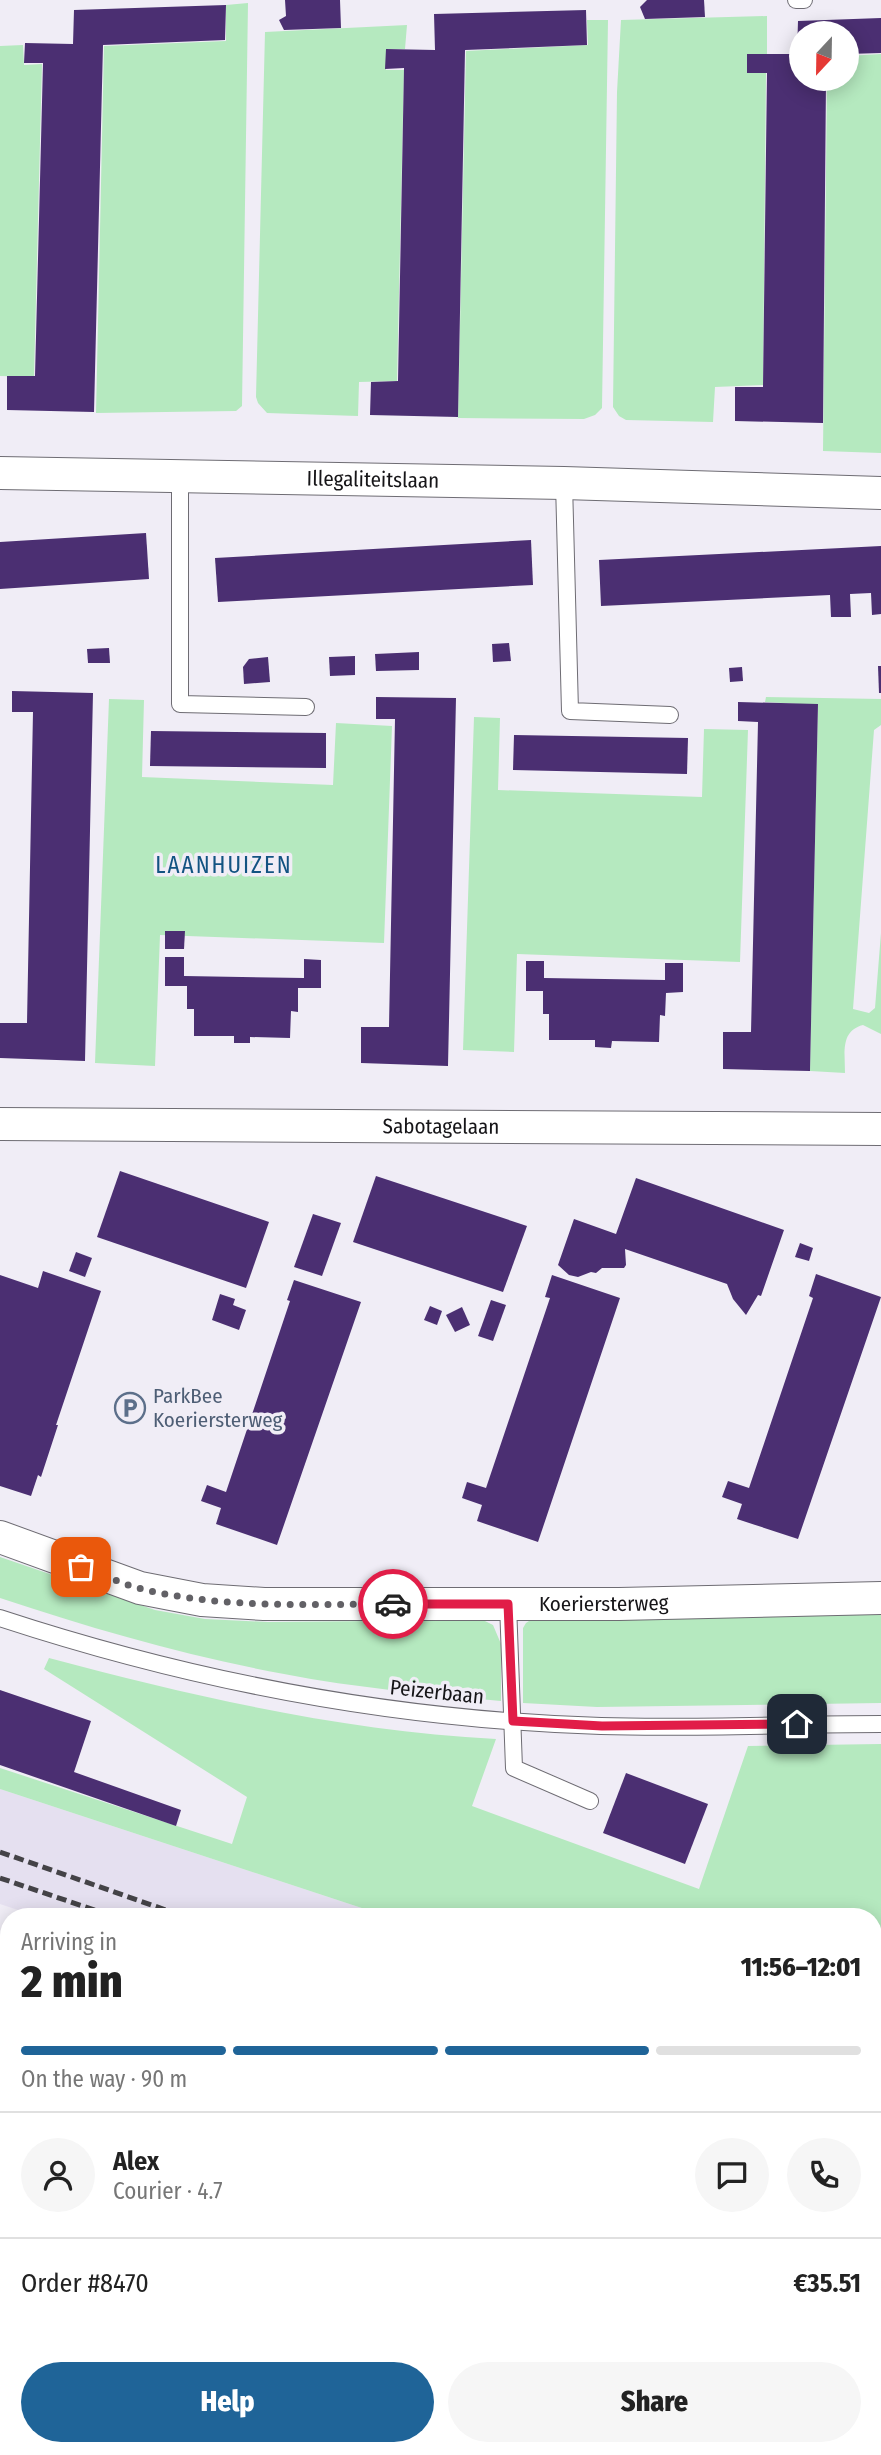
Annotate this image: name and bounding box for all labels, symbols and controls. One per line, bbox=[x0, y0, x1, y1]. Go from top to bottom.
north arrow bbox=[789, 21, 859, 91]
map controls bbox=[789, 21, 859, 91]
street label: Illegaliteitslaan bbox=[307, 465, 439, 494]
district label: LAANHUIZEN bbox=[155, 851, 293, 879]
street label: Sabotagelaan bbox=[383, 1113, 499, 1140]
place label: ParkBee Koeriersterweg bbox=[153, 1383, 283, 1433]
parking icon: ParkBee Koeriersterweg bbox=[113, 1391, 147, 1425]
pin bbox=[51, 1537, 111, 1597]
icon: bag bbox=[62, 1548, 100, 1586]
courier bbox=[358, 1569, 428, 1639]
icon: car bbox=[374, 1585, 412, 1623]
street label: Koeriersterweg bbox=[539, 1590, 669, 1617]
street label: Peizerbaan bbox=[389, 1674, 485, 1710]
pin bbox=[767, 1694, 827, 1754]
icon: home bbox=[778, 1705, 816, 1743]
text: Arriving in bbox=[21, 1928, 117, 1956]
text: 11:56–12:01 bbox=[741, 1952, 861, 1983]
text: 2 min bbox=[21, 1954, 123, 2009]
text: On the way · 90 m bbox=[21, 2065, 187, 2093]
button: person bbox=[21, 2138, 95, 2212]
button: chat bbox=[695, 2138, 769, 2212]
button: phone bbox=[787, 2138, 861, 2212]
text: Alex bbox=[113, 2146, 159, 2177]
text: Courier · 4.7 bbox=[113, 2177, 223, 2205]
text: Order #8470 bbox=[21, 2268, 149, 2299]
text: €35.51 bbox=[793, 2268, 861, 2299]
button: Help bbox=[21, 2362, 434, 2442]
button: Share bbox=[448, 2362, 861, 2442]

